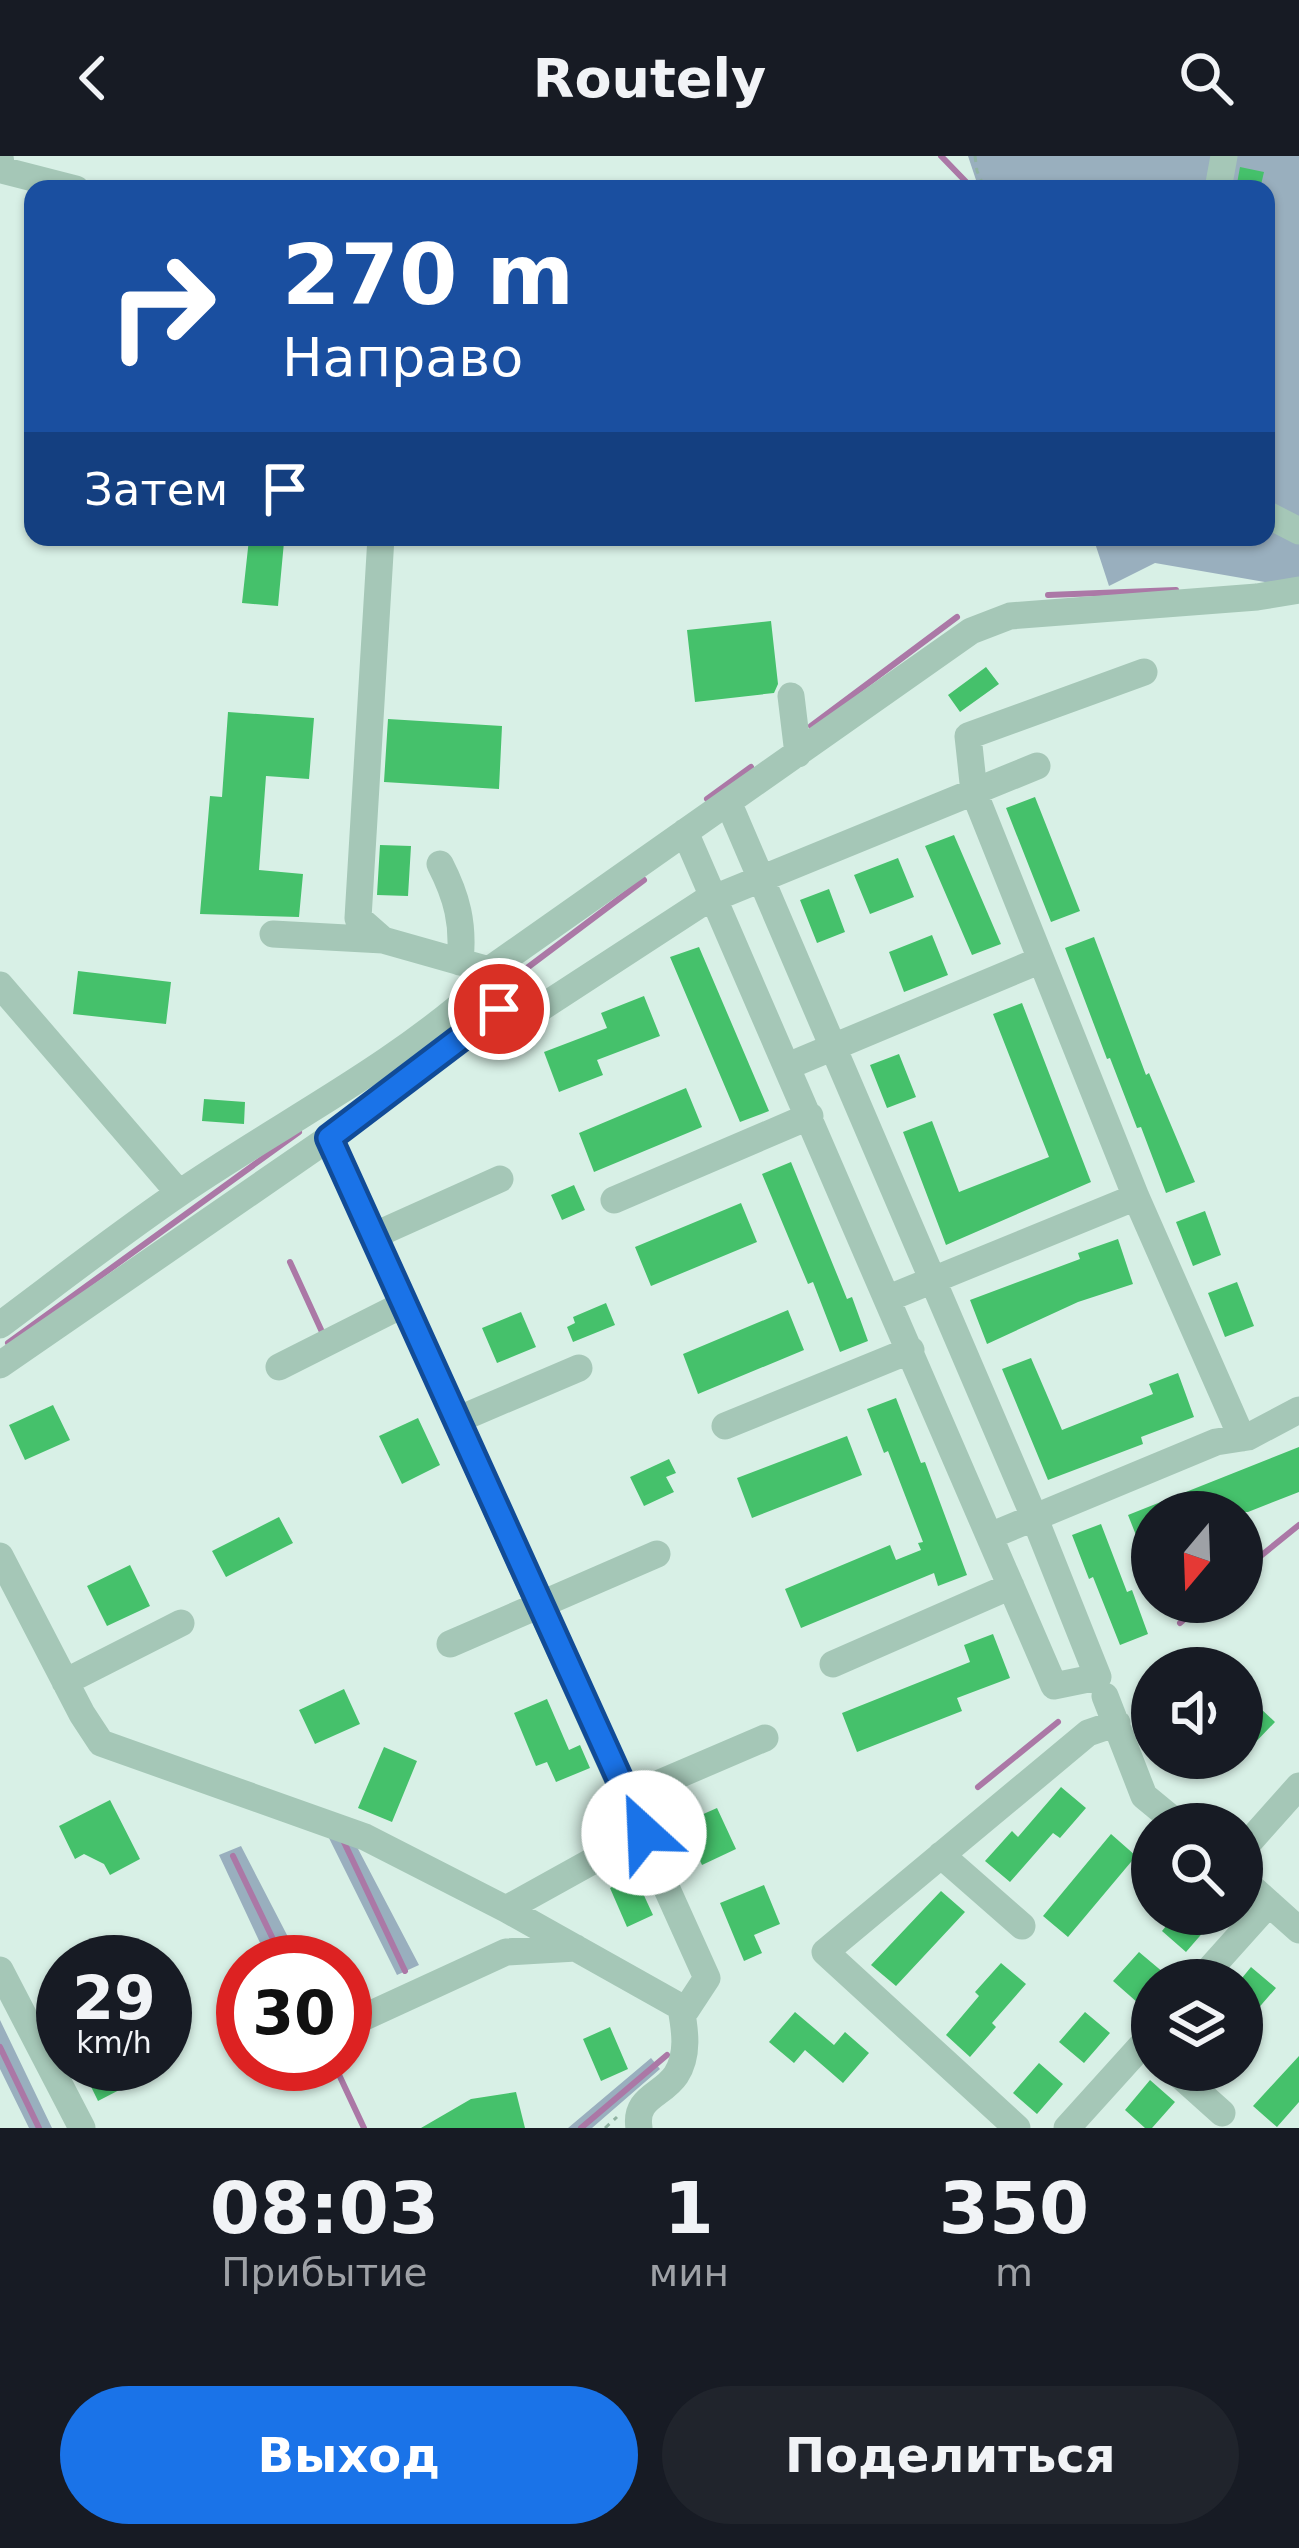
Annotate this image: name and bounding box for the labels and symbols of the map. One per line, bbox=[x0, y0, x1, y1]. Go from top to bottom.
pin bbox=[448, 958, 550, 1060]
north arrow bbox=[1131, 1491, 1263, 1623]
position arrow bbox=[581, 1770, 707, 1896]
speed limit sign: 30 bbox=[216, 1935, 372, 2091]

